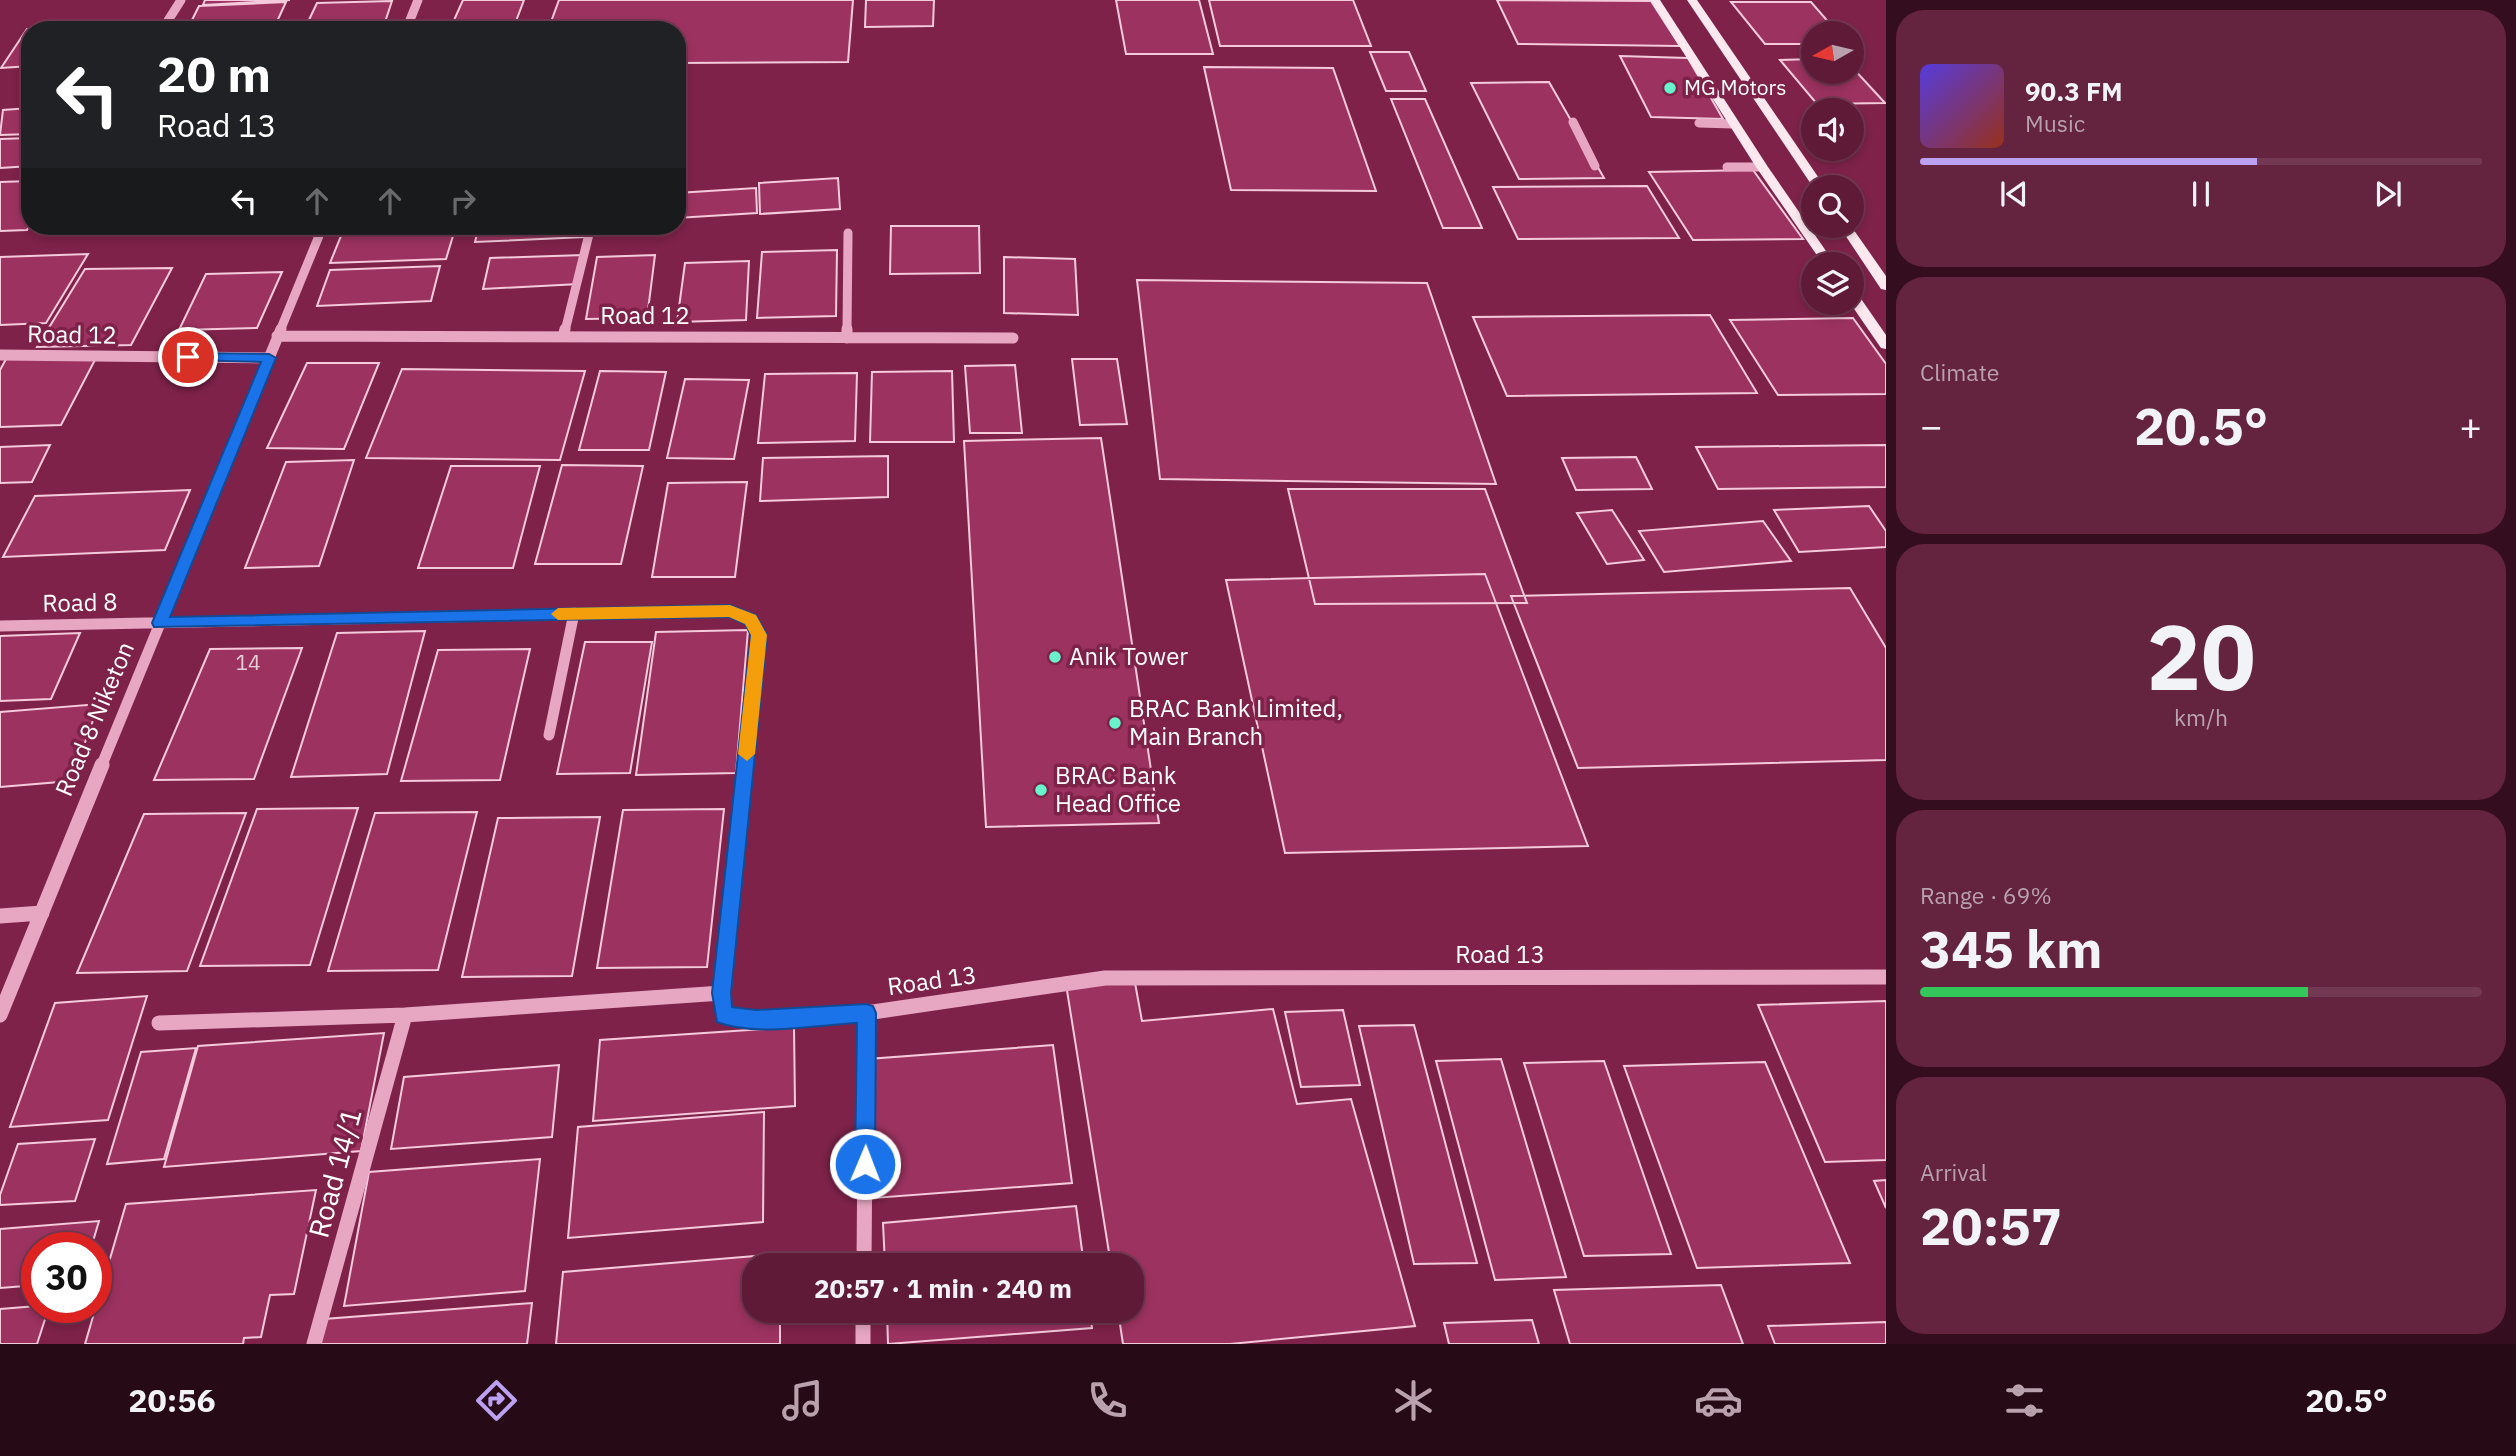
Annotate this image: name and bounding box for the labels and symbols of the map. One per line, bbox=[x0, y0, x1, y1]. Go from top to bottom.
north arrow bbox=[1801, 21, 1864, 84]
place label: MG Motors bbox=[1684, 73, 1786, 101]
marker: MG Motors bbox=[1662, 80, 1678, 96]
street label: Road 12 bbox=[600, 299, 690, 331]
street label: Road 12 bbox=[27, 317, 117, 351]
pin bbox=[158, 327, 218, 387]
street label: Road 8 bbox=[42, 585, 118, 619]
street label: Road 8 Niketon bbox=[47, 637, 141, 801]
place label: Anik Tower bbox=[1069, 640, 1188, 672]
house number: 14 bbox=[235, 648, 261, 676]
marker: Anik Tower bbox=[1047, 649, 1063, 665]
place label: BRAC Bank Limited, Main Branch bbox=[1129, 692, 1343, 752]
marker: BRAC Bank Limited, Main Branch bbox=[1107, 715, 1123, 731]
place label: BRAC Bank Head Office bbox=[1055, 759, 1181, 819]
marker: BRAC Bank Head Office bbox=[1033, 782, 1049, 798]
street label: Road 13 bbox=[1455, 938, 1545, 970]
street label: Road 13 bbox=[885, 958, 978, 1002]
street label: Road 14/1 bbox=[300, 1104, 369, 1241]
position arrow bbox=[828, 1127, 902, 1201]
speed limit sign: 30 bbox=[21, 1232, 112, 1323]

